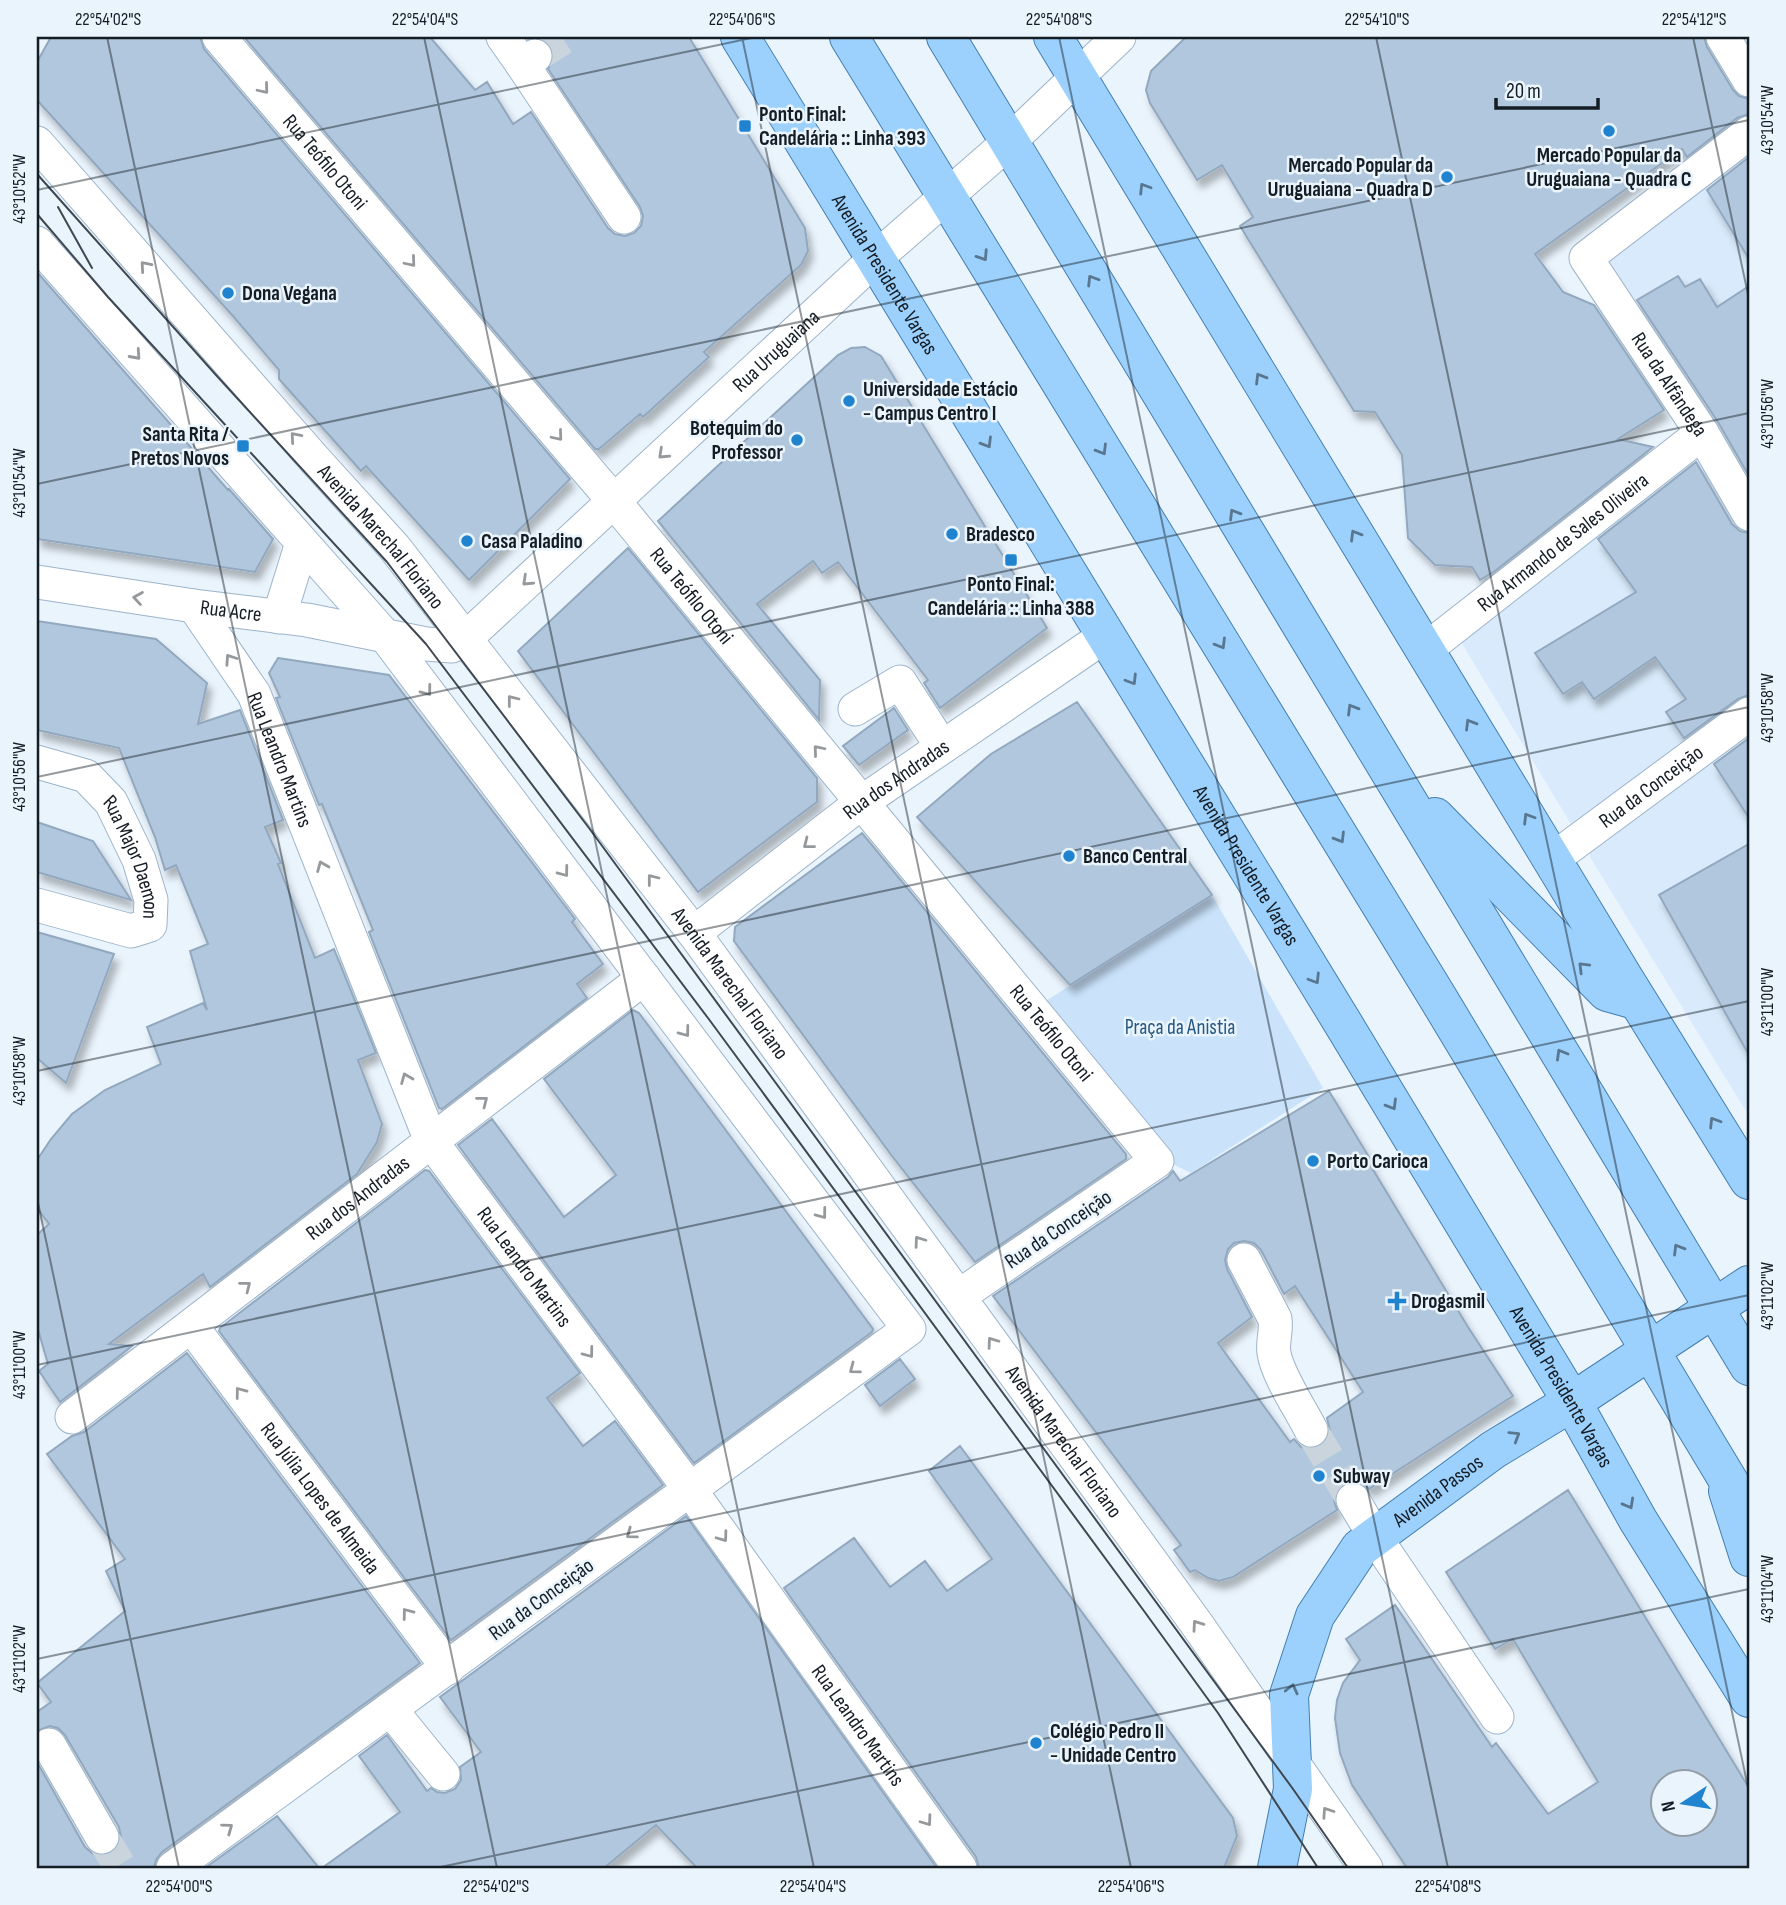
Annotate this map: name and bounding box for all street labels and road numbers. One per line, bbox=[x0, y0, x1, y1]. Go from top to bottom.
street label: Rua Teófilo Otoni bbox=[277, 109, 373, 215]
street label: Avenida Presidente Vargas bbox=[826, 189, 943, 359]
street label: Rua Uruguaiana bbox=[728, 305, 825, 397]
street label: Rua da Alfândega bbox=[1626, 328, 1713, 441]
street label: Avenida Marechal Floriano bbox=[312, 459, 449, 614]
street label: Rua Armando de Sales Oliveira bbox=[1473, 468, 1654, 617]
street label: Rua Teófilo Otoni bbox=[644, 543, 738, 649]
street label: Rua Acre bbox=[199, 595, 263, 627]
street label: Rua Leandro Martins bbox=[241, 689, 317, 831]
street label: Rua dos Andradas bbox=[838, 734, 954, 825]
street label: Rua da Conceição bbox=[1594, 740, 1708, 834]
street label: Avenida Presidente Vargas bbox=[1187, 780, 1305, 950]
street label: Rua Major Daemon bbox=[98, 790, 163, 919]
street label: Avenida Marechal Floriano bbox=[665, 902, 794, 1064]
street label: Rua Teófilo Otoni bbox=[1004, 980, 1098, 1086]
street label: Rua dos Andradas bbox=[301, 1151, 415, 1246]
street label: Rua da Conceição bbox=[1000, 1185, 1116, 1274]
street label: Rua Leandro Martins bbox=[471, 1202, 577, 1332]
street label: Avenida Presidente Vargas bbox=[1503, 1301, 1618, 1472]
street label: Avenida Marechal Floriano bbox=[999, 1360, 1127, 1523]
street label: Rua Júlia Lopes de Almeida bbox=[255, 1418, 385, 1579]
street label: Avenida Passos bbox=[1387, 1450, 1488, 1533]
street label: Rua da Conceição bbox=[484, 1553, 599, 1646]
street label: Rua Leandro Martins bbox=[806, 1660, 909, 1791]

